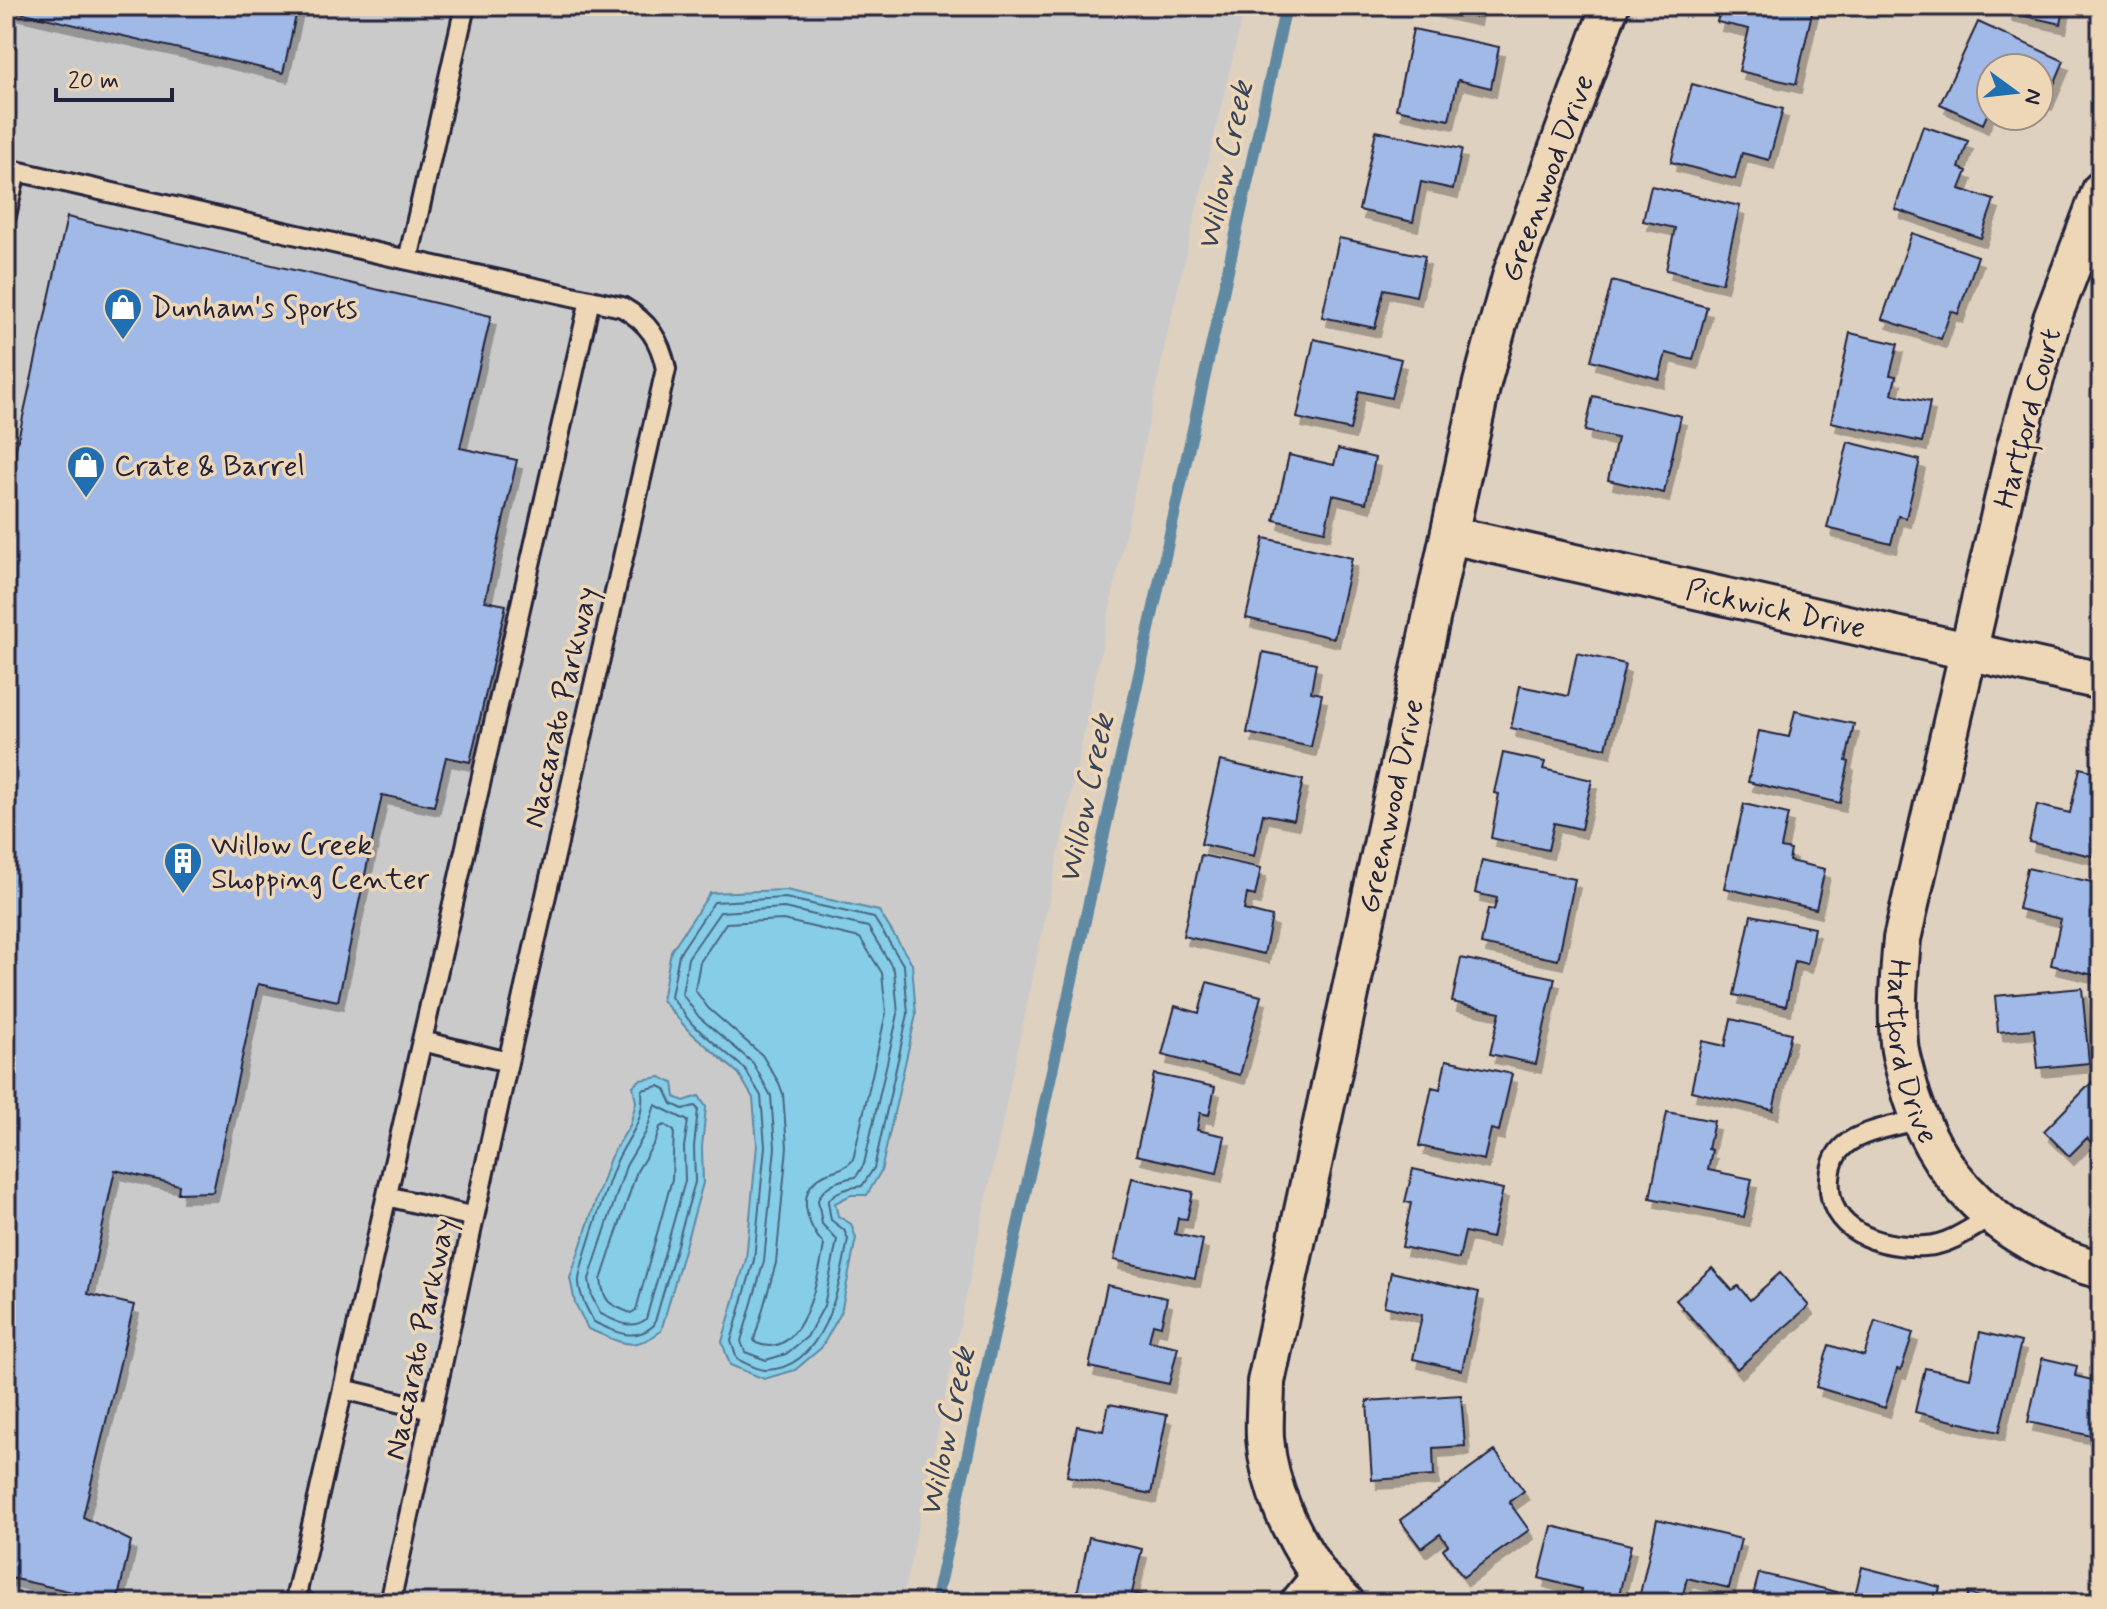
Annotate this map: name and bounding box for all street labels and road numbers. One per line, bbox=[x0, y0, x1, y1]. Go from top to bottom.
street label: Greenwood Drive bbox=[1492, 69, 1604, 288]
street label: Hartford Court bbox=[1986, 324, 2073, 513]
street label: Pickwick Drive bbox=[1682, 571, 1869, 649]
street label: Naccarato Parkway bbox=[515, 583, 608, 832]
street label: Greenwood Drive bbox=[1350, 695, 1434, 917]
street label: Hartford Drive bbox=[1875, 958, 1947, 1151]
street label: Naccarato Parkway bbox=[376, 1215, 465, 1464]

